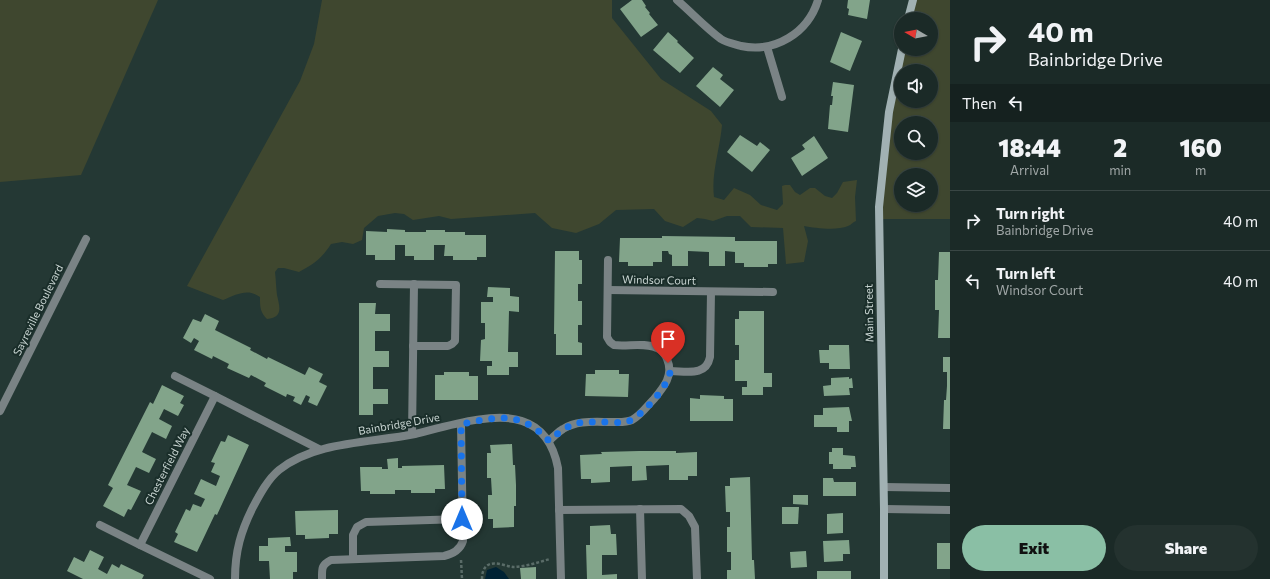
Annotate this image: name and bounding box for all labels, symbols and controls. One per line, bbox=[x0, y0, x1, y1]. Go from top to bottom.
north arrow bbox=[894, 12, 938, 56]
map controls bbox=[894, 12, 938, 212]
text: 40 m bbox=[1028, 14, 1094, 48]
icon: right bbox=[962, 16, 1014, 68]
text: Bainbridge Drive bbox=[1028, 48, 1163, 70]
button: sound bbox=[894, 64, 938, 108]
icon: left bbox=[1005, 92, 1027, 114]
text: Then bbox=[962, 94, 997, 112]
button: search bbox=[894, 116, 938, 160]
text: 18:44 bbox=[998, 133, 1061, 162]
text: 2 bbox=[1113, 133, 1127, 162]
text: 160 bbox=[1180, 133, 1222, 162]
text: Arrival bbox=[1010, 162, 1049, 178]
text: min bbox=[1109, 162, 1131, 178]
text: m bbox=[1195, 162, 1206, 178]
button: layers bbox=[894, 168, 938, 212]
text: Turn right bbox=[996, 204, 1065, 222]
icon: right bbox=[962, 210, 984, 232]
text: 40 m bbox=[1223, 212, 1258, 230]
text: Bainbridge Drive bbox=[996, 222, 1093, 238]
street label: Sayreville Boulevard bbox=[10, 262, 65, 357]
text: Turn left bbox=[996, 264, 1055, 282]
icon: left bbox=[962, 270, 984, 292]
street label: Windsor Court bbox=[622, 272, 697, 287]
text: 40 m bbox=[1223, 272, 1258, 290]
text: Windsor Court bbox=[996, 282, 1083, 298]
street label: Main Street bbox=[861, 283, 876, 342]
pin bbox=[651, 322, 685, 363]
icon: arrive bbox=[657, 328, 679, 350]
street label: Bainbridge Drive bbox=[357, 410, 441, 437]
street label: Chesterfield Way bbox=[141, 424, 192, 507]
position arrow bbox=[441, 498, 483, 540]
button: Exit bbox=[962, 525, 1106, 571]
button: Share bbox=[1114, 525, 1258, 571]

